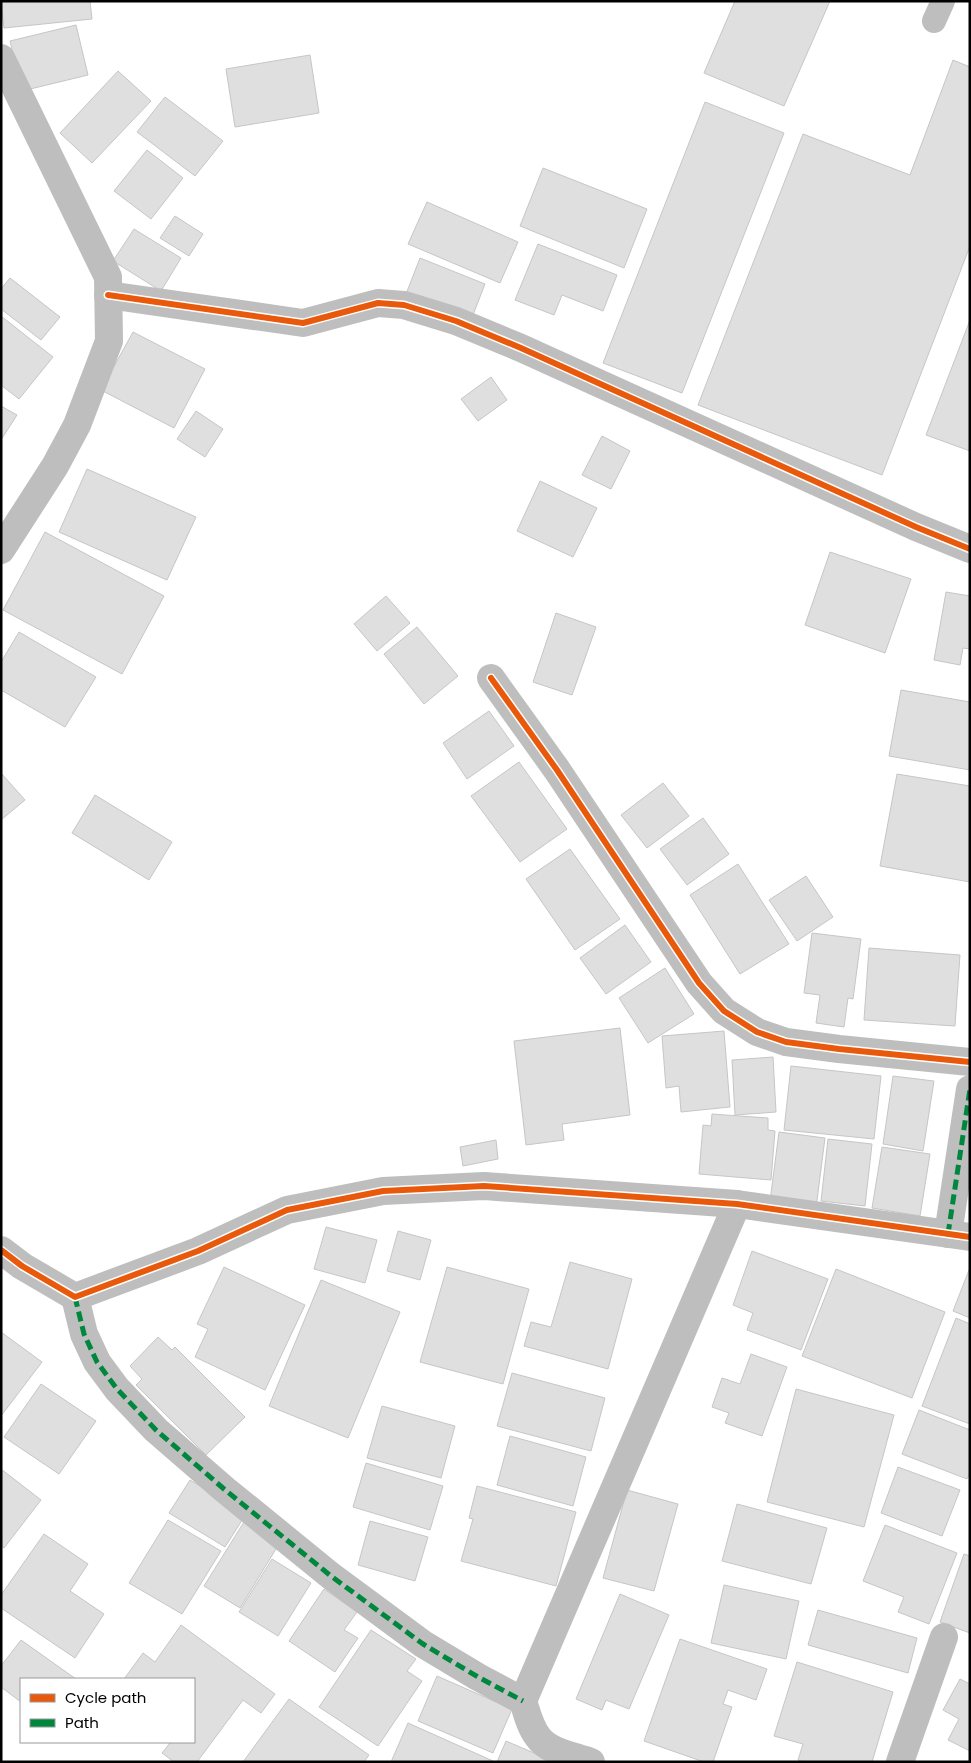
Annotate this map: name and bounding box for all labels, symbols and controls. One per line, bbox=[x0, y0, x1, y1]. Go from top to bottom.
legend bbox=[20, 1678, 195, 1743]
text: Cycle path bbox=[65, 1687, 146, 1708]
text: Path bbox=[65, 1712, 99, 1733]

